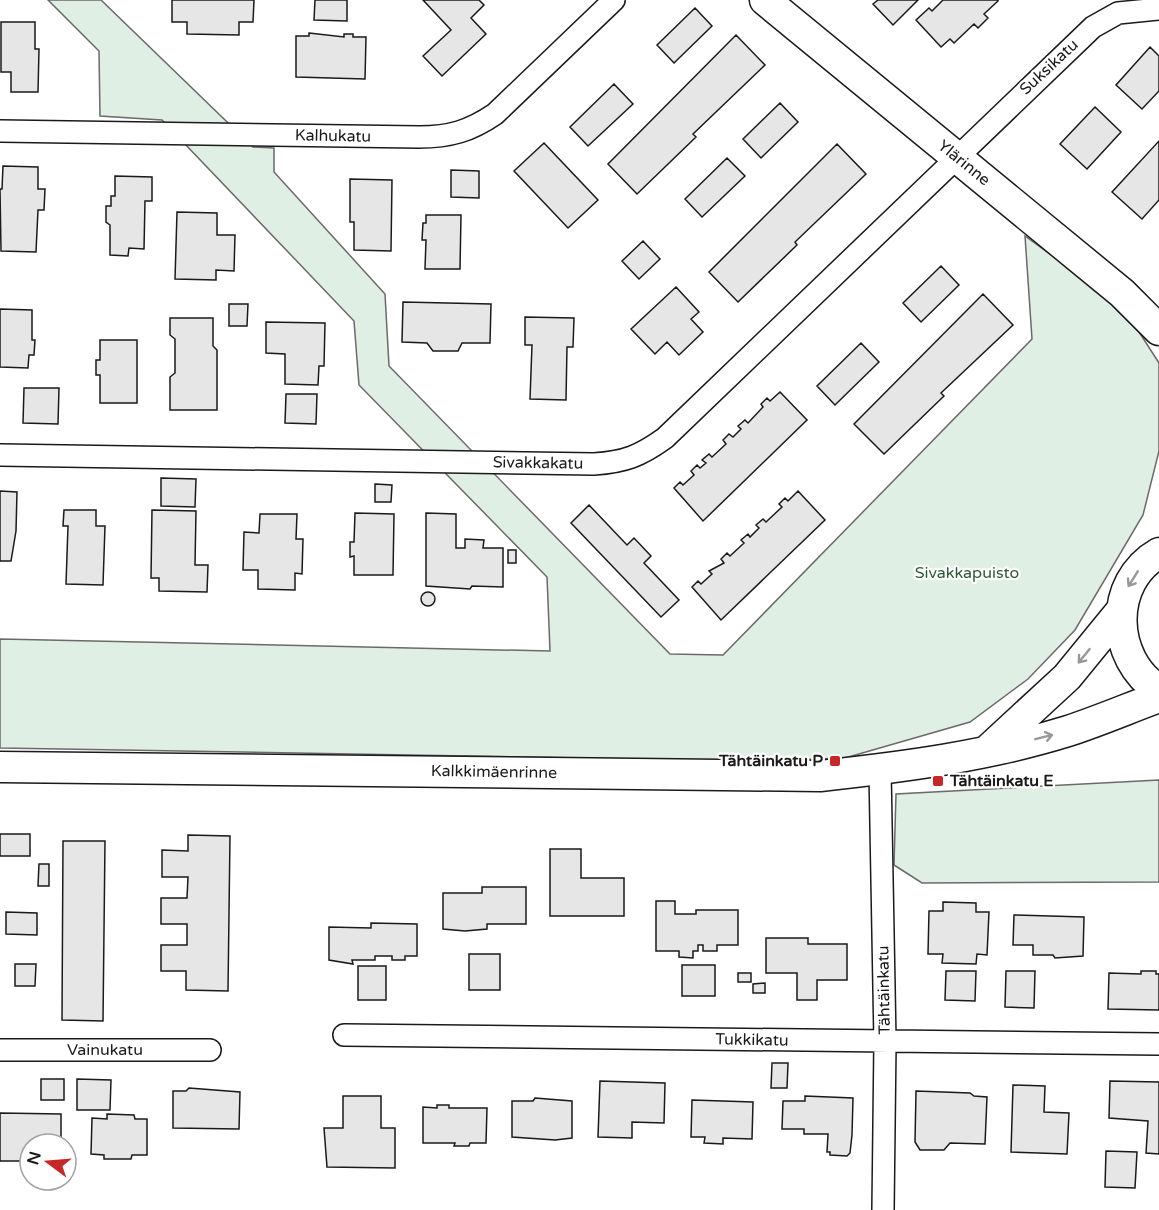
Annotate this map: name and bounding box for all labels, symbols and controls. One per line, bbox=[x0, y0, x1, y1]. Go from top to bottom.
street label: Suksikatu bbox=[1015, 35, 1083, 99]
street label: Kalhukatu bbox=[295, 125, 371, 147]
street label: Ylärinne bbox=[934, 136, 994, 190]
street label: Sivakkakatu bbox=[493, 452, 583, 474]
park label: Sivakkapuisto bbox=[915, 563, 1019, 583]
one-way arrow bbox=[1127, 571, 1140, 588]
one-way arrow bbox=[1077, 648, 1091, 663]
one-way arrow bbox=[1034, 731, 1053, 743]
place label: Tähtäinkatu P bbox=[718, 751, 823, 771]
marker: Tähtäinkatu P bbox=[828, 754, 842, 768]
street label: Kalkkimäenrinne bbox=[431, 761, 557, 783]
place label: Tähtäinkatu E bbox=[949, 771, 1053, 791]
marker: Tähtäinkatu E bbox=[931, 774, 945, 788]
street label: Tähtäinkatu bbox=[873, 945, 895, 1035]
street label: Tukkikatu bbox=[715, 1029, 789, 1051]
street label: Vainukatu bbox=[67, 1040, 143, 1060]
north arrow bbox=[18, 1132, 78, 1192]
text: N bbox=[23, 1149, 46, 1167]

